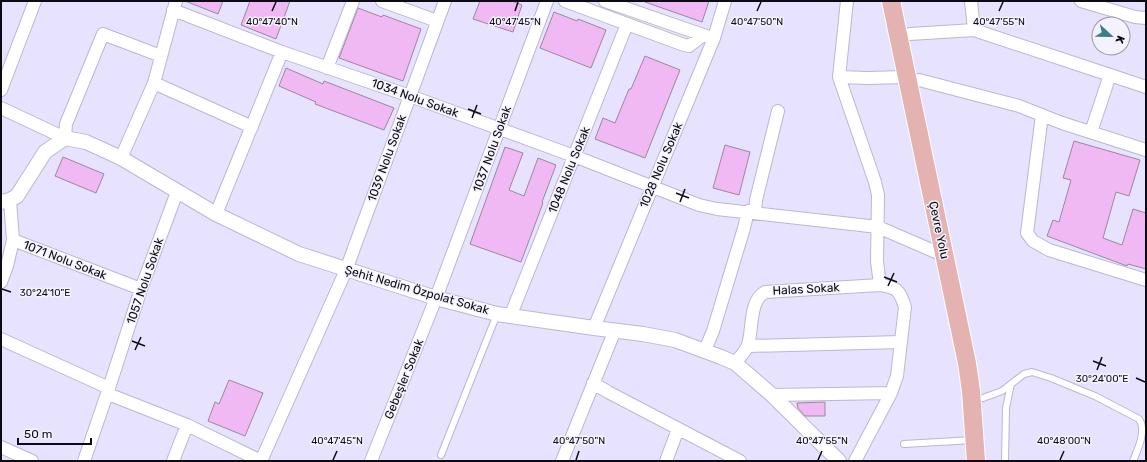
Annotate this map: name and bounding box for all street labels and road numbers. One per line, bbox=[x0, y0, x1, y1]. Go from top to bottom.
street label: 1034 Nolu Sokak bbox=[369, 76, 461, 121]
street label: 1037 Nolu Sokak bbox=[470, 103, 514, 194]
street label: 1039 Nolu Sokak bbox=[365, 112, 410, 203]
street label: 1028 Nolu Sokak bbox=[637, 119, 686, 210]
street label: 1048 Nolu Sokak bbox=[545, 124, 593, 215]
street label: Çevre Yolu bbox=[926, 200, 952, 260]
street label: 1057 Nolu Sokak bbox=[124, 235, 167, 326]
street label: 1071 Nolu Sokak bbox=[21, 238, 110, 283]
street label: Şehit Nedim Özpolat Sokak bbox=[343, 263, 491, 318]
street label: Halas Sokak bbox=[772, 280, 841, 298]
street label: Gebeşler Sokak bbox=[382, 336, 427, 421]

